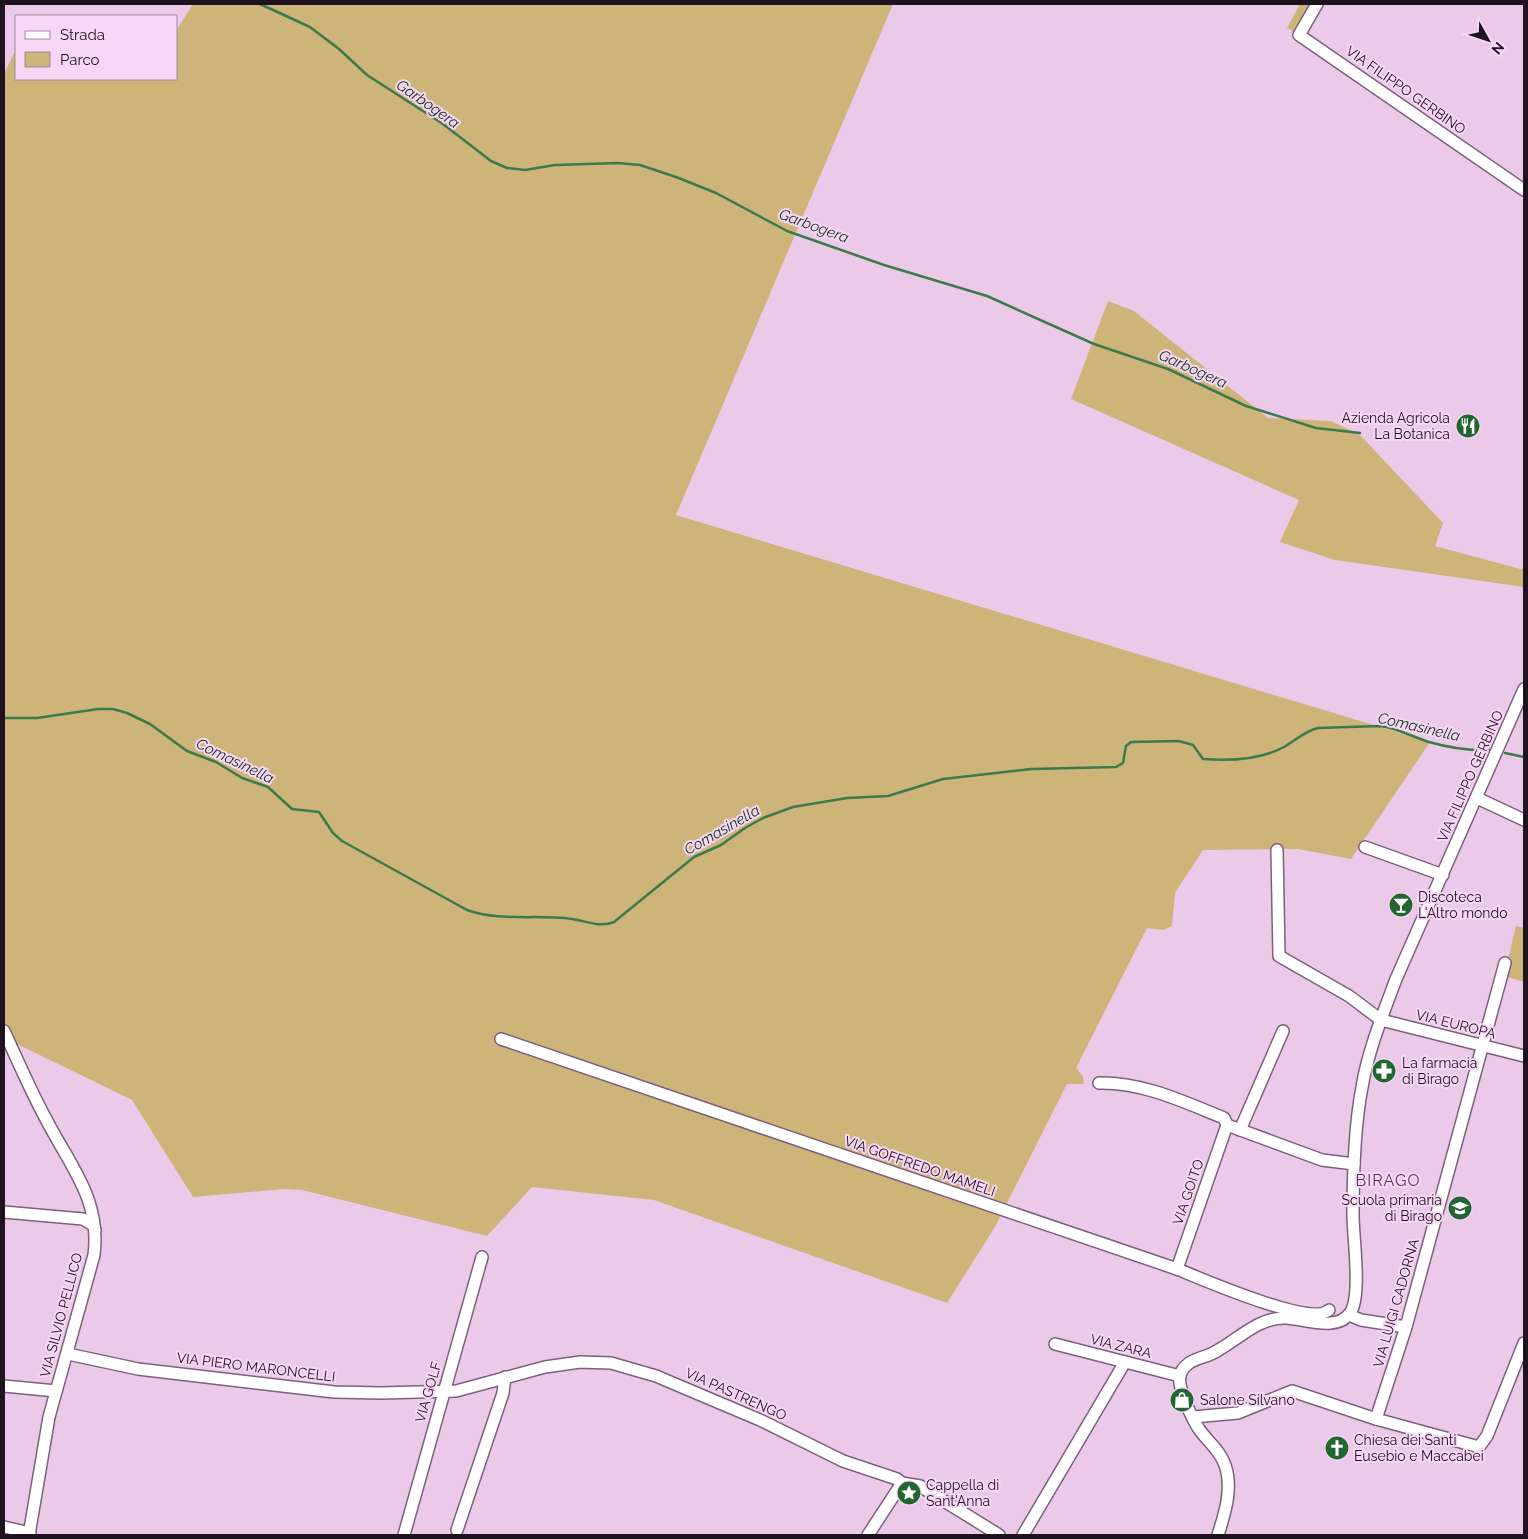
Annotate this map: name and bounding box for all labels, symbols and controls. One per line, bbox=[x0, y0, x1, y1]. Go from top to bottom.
legend bbox=[15, 15, 178, 80]
north arrow bbox=[1463, 15, 1513, 65]
text: Strada bbox=[60, 26, 105, 44]
text: N bbox=[1488, 39, 1508, 58]
street label: VIA FILIPPO GERBINO bbox=[1343, 43, 1469, 137]
text: Parco bbox=[60, 51, 100, 69]
water label: Garbogera bbox=[393, 76, 463, 132]
water label: Garbogera bbox=[777, 205, 851, 247]
water label: Garbogera bbox=[1156, 346, 1230, 392]
place label: Azienda Agricola La Botanica bbox=[1341, 410, 1450, 442]
restaurant icon: Azienda Agricola La Botanica bbox=[1455, 413, 1481, 439]
street label: VIA FILIPPO GERBINO bbox=[1434, 708, 1506, 844]
water label: Comasinella bbox=[1376, 709, 1462, 745]
water label: Comasinella bbox=[193, 734, 277, 788]
water label: Comasinella bbox=[681, 801, 763, 859]
place label: Discoteca L'Altro mondo bbox=[1418, 889, 1508, 921]
bar icon: Discoteca L'Altro mondo bbox=[1388, 892, 1414, 918]
street label: VIA EUROPA bbox=[1414, 1006, 1498, 1042]
place label: La farmacia di Birago bbox=[1402, 1055, 1477, 1087]
pharmacy icon: La farmacia di Birago bbox=[1371, 1058, 1397, 1084]
street label: VIA GOFFREDO MAMELI bbox=[842, 1133, 998, 1199]
street label: VIA GOITO bbox=[1169, 1157, 1207, 1227]
district label: BIRAGO bbox=[1356, 1171, 1420, 1190]
place label: Scuola primaria di Birago bbox=[1341, 1192, 1442, 1224]
school or university icon: Scuola primaria di Birago bbox=[1447, 1195, 1473, 1221]
street label: VIA LUIGI CADORNA bbox=[1370, 1236, 1422, 1369]
street label: VIA SILVIO PELLICO bbox=[37, 1251, 85, 1379]
street label: VIA ZARA bbox=[1089, 1331, 1154, 1361]
street label: VIA PIERO MARONCELLI bbox=[176, 1349, 336, 1385]
street label: VIA GOLF bbox=[412, 1360, 444, 1424]
street label: VIA PASTRENGO bbox=[683, 1365, 789, 1423]
shop icon: Salone Silvano bbox=[1169, 1387, 1195, 1413]
place label: Salone Silvano bbox=[1200, 1392, 1295, 1408]
place label: Chiesa dei Santi Eusebio e Maccabei bbox=[1354, 1432, 1484, 1464]
church icon: Chiesa dei Santi Eusebio e Maccabei bbox=[1324, 1435, 1350, 1461]
place label: Cappella di Sant'Anna bbox=[926, 1477, 999, 1509]
place icon: Cappella di Sant'Anna bbox=[896, 1480, 922, 1506]

